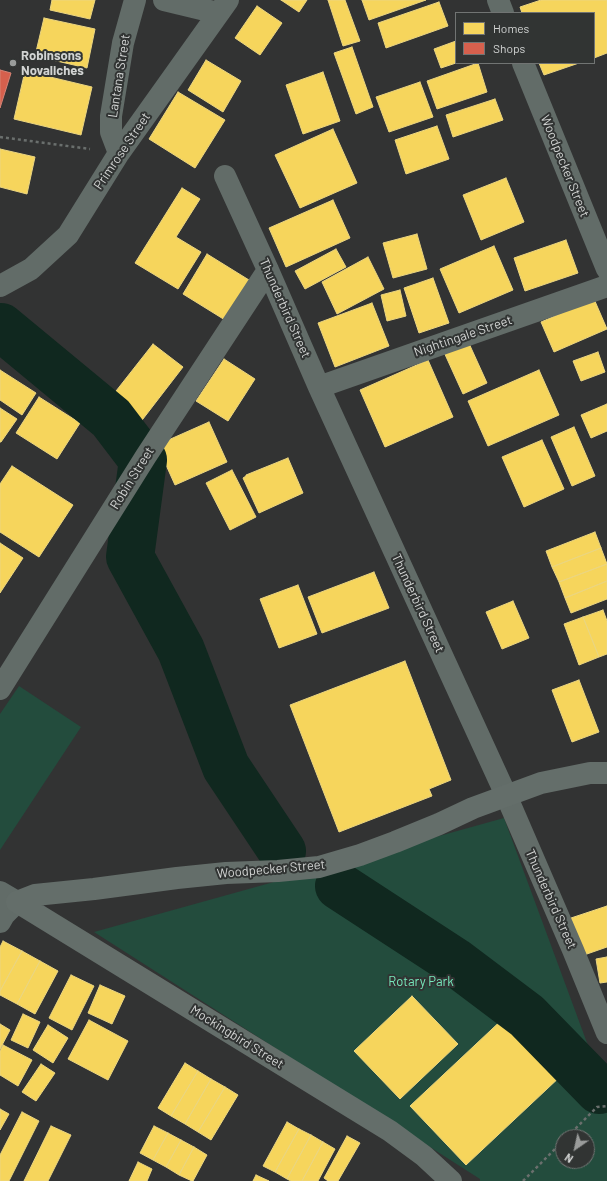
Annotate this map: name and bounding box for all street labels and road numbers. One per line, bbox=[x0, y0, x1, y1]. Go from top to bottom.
street label: Lantana Street bbox=[105, 33, 133, 119]
street label: Primrose Street bbox=[91, 110, 153, 192]
street label: Woodpecker Street bbox=[537, 113, 593, 219]
street label: Thunderbird Street bbox=[256, 256, 314, 360]
street label: Nightingale Street bbox=[412, 312, 514, 360]
street label: Robin Street bbox=[107, 444, 157, 512]
street label: Thunderbird Street bbox=[388, 551, 448, 655]
street label: Thunderbird Street bbox=[522, 847, 580, 951]
street label: Woodpecker Street bbox=[216, 856, 326, 882]
street label: Mockingbird Street bbox=[187, 1002, 287, 1072]

